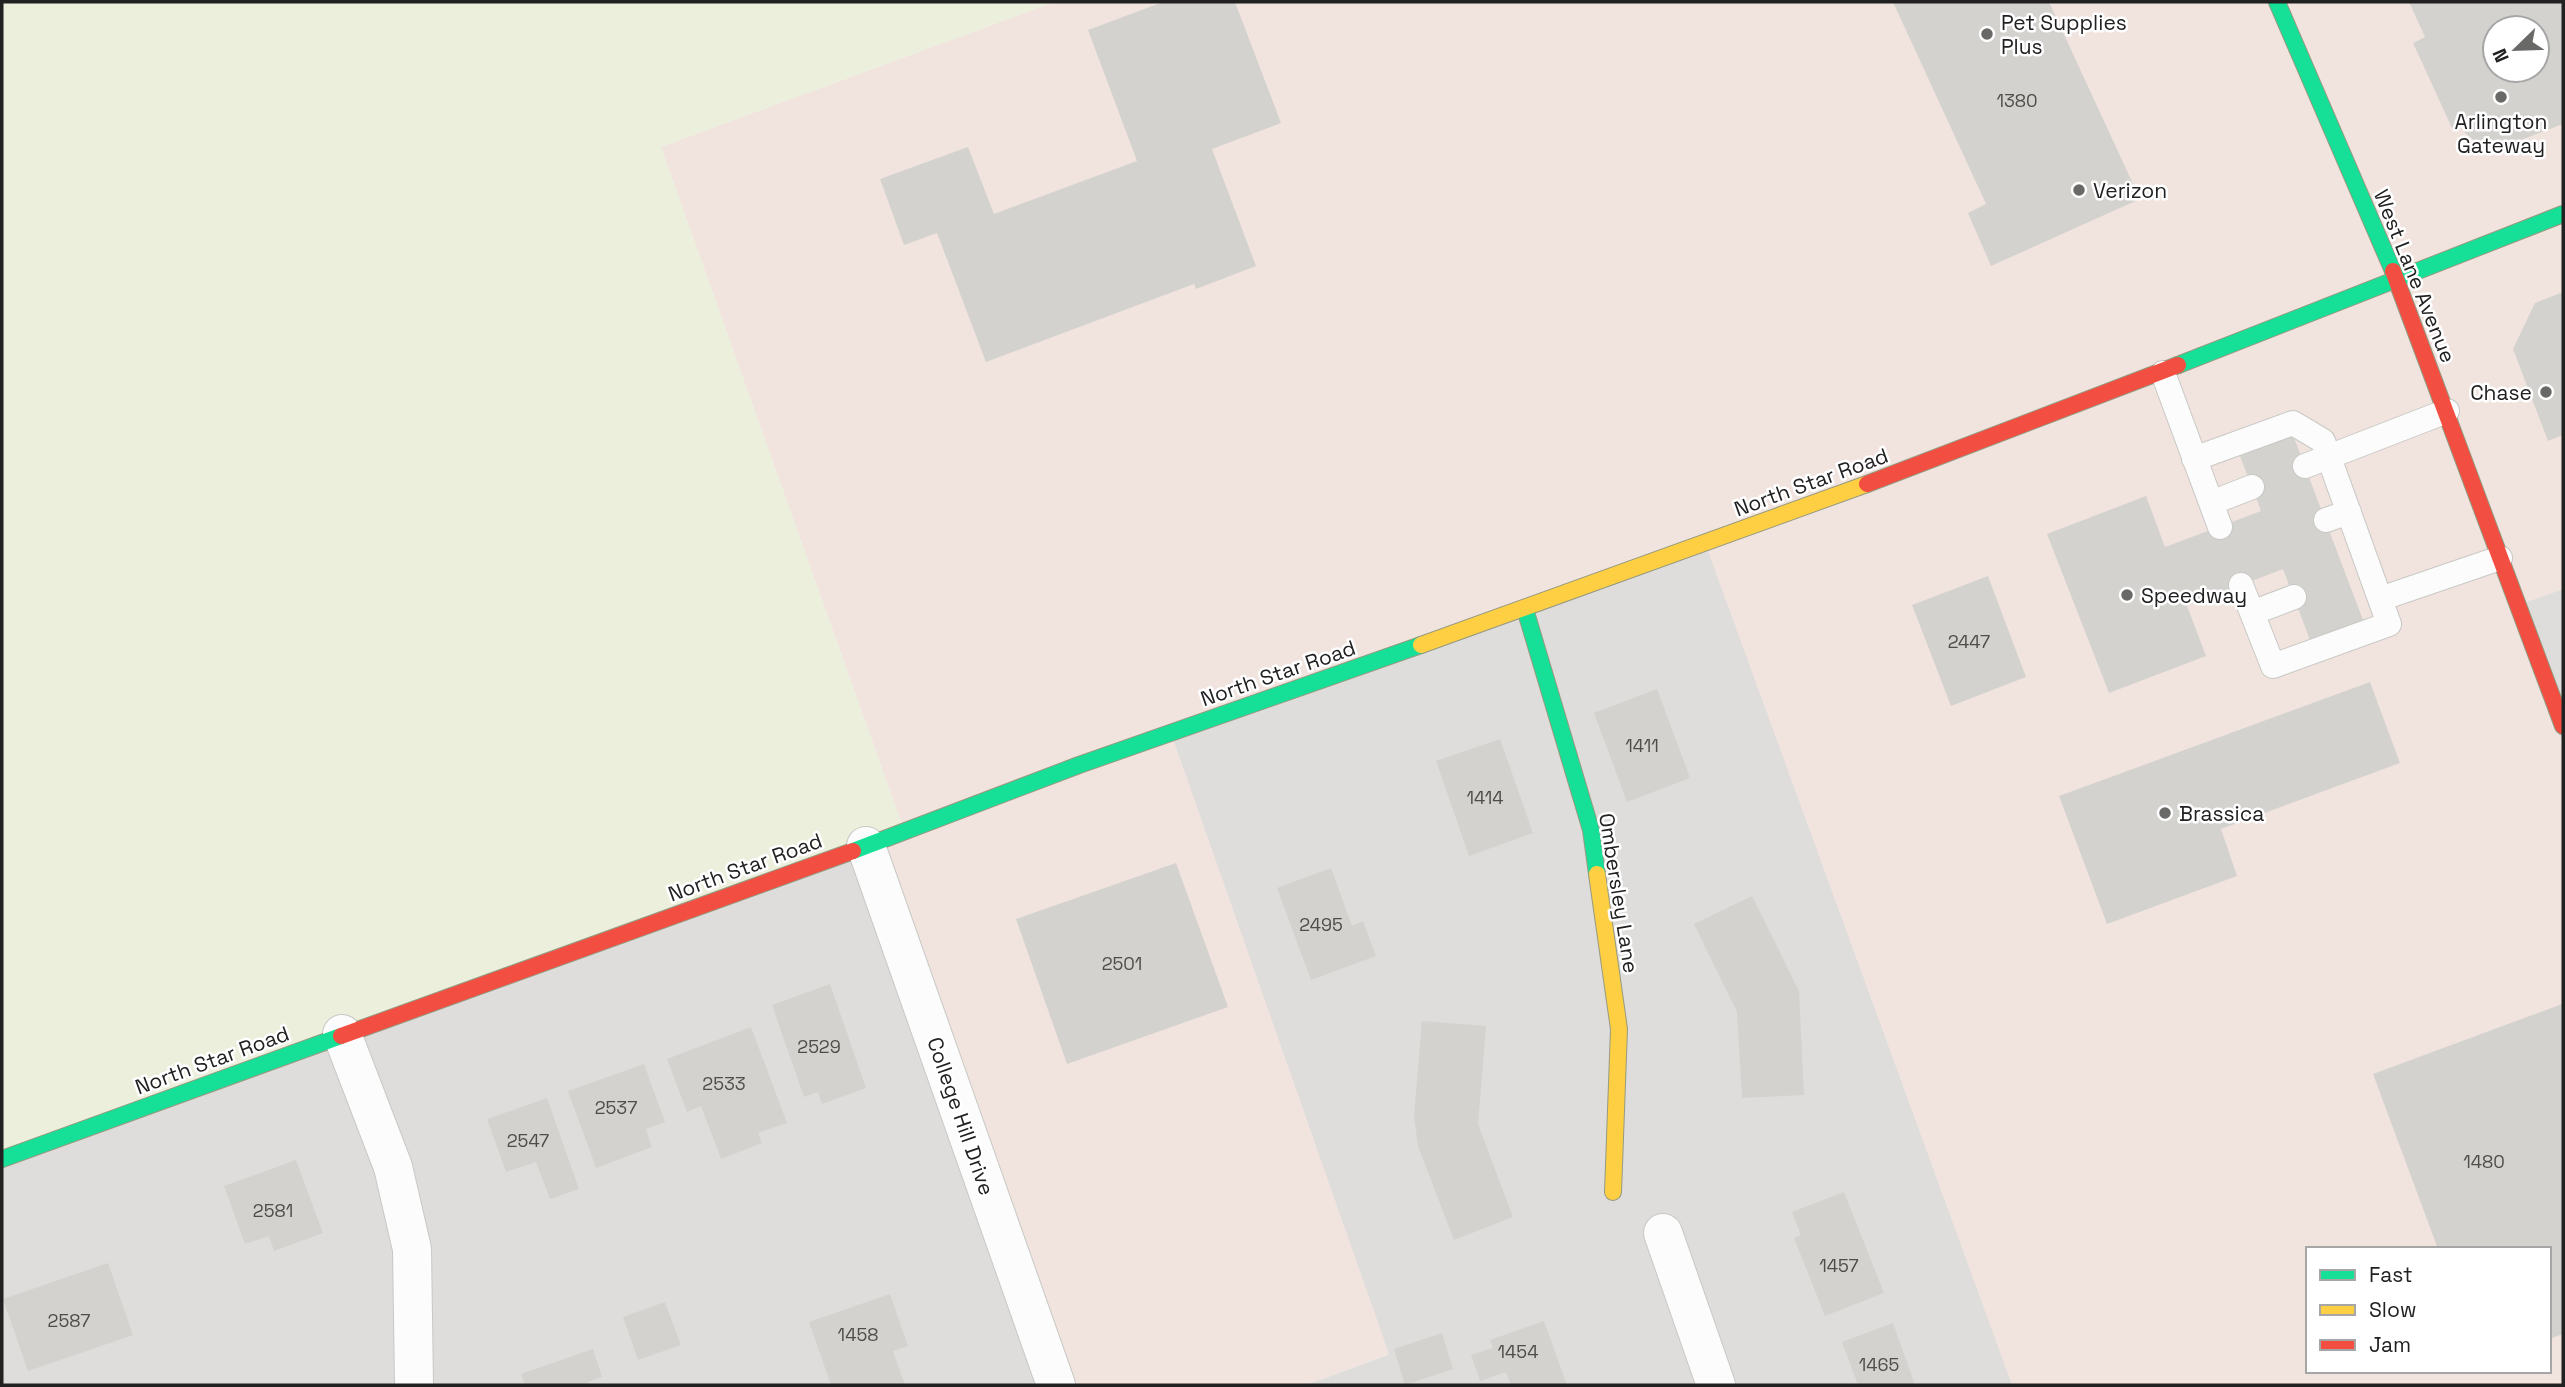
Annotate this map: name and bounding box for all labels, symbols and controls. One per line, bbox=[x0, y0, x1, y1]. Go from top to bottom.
place label: Pet Supplies Plus bbox=[2001, 9, 2127, 60]
north arrow bbox=[2481, 14, 2551, 84]
marker: Pet Supplies Plus bbox=[1979, 26, 1995, 42]
text: N bbox=[2487, 45, 2515, 66]
house number: 1380 bbox=[1996, 89, 2038, 112]
marker: Arlington Gateway bbox=[2493, 89, 2509, 105]
place label: Arlington Gateway bbox=[2455, 108, 2547, 159]
place label: Verizon bbox=[2093, 177, 2167, 204]
marker: Verizon bbox=[2071, 182, 2087, 198]
street label: West Lane Avenue bbox=[2368, 185, 2462, 367]
place label: Chase bbox=[2470, 379, 2532, 406]
marker: Chase bbox=[2538, 384, 2554, 400]
street label: North Star Road bbox=[1730, 442, 1892, 522]
place label: Speedway bbox=[2141, 582, 2247, 609]
marker: Speedway bbox=[2119, 587, 2135, 603]
house number: 2447 bbox=[1948, 630, 1990, 653]
street label: North Star Road bbox=[1197, 634, 1359, 712]
house number: 1411 bbox=[1625, 734, 1659, 757]
house number: 1414 bbox=[1466, 786, 1504, 809]
place label: Brassica bbox=[2179, 800, 2264, 827]
marker: Brassica bbox=[2157, 805, 2173, 821]
street label: Ombersley Lane bbox=[1593, 811, 1645, 975]
street label: North Star Road bbox=[664, 827, 826, 907]
house number: 2495 bbox=[1299, 913, 1343, 936]
house number: 2501 bbox=[1102, 952, 1142, 975]
street label: North Star Road bbox=[131, 1020, 293, 1100]
street label: College Hill Drive bbox=[921, 1033, 1001, 1199]
house number: 2529 bbox=[797, 1035, 841, 1058]
house number: 2533 bbox=[702, 1072, 746, 1095]
house number: 2537 bbox=[595, 1096, 637, 1119]
house number: 2547 bbox=[507, 1129, 549, 1152]
house number: 1480 bbox=[2463, 1150, 2505, 1173]
house number: 2581 bbox=[253, 1199, 293, 1222]
legend bbox=[2306, 1247, 2551, 1373]
house number: 1457 bbox=[1819, 1254, 1859, 1277]
text: Fast bbox=[2369, 1261, 2413, 1288]
text: Slow bbox=[2369, 1296, 2417, 1323]
house number: 2587 bbox=[48, 1309, 90, 1332]
house number: 1458 bbox=[838, 1323, 878, 1346]
text: Jam bbox=[2369, 1331, 2411, 1358]
house number: 1454 bbox=[1498, 1340, 1538, 1363]
house number: 1465 bbox=[1859, 1353, 1899, 1376]

